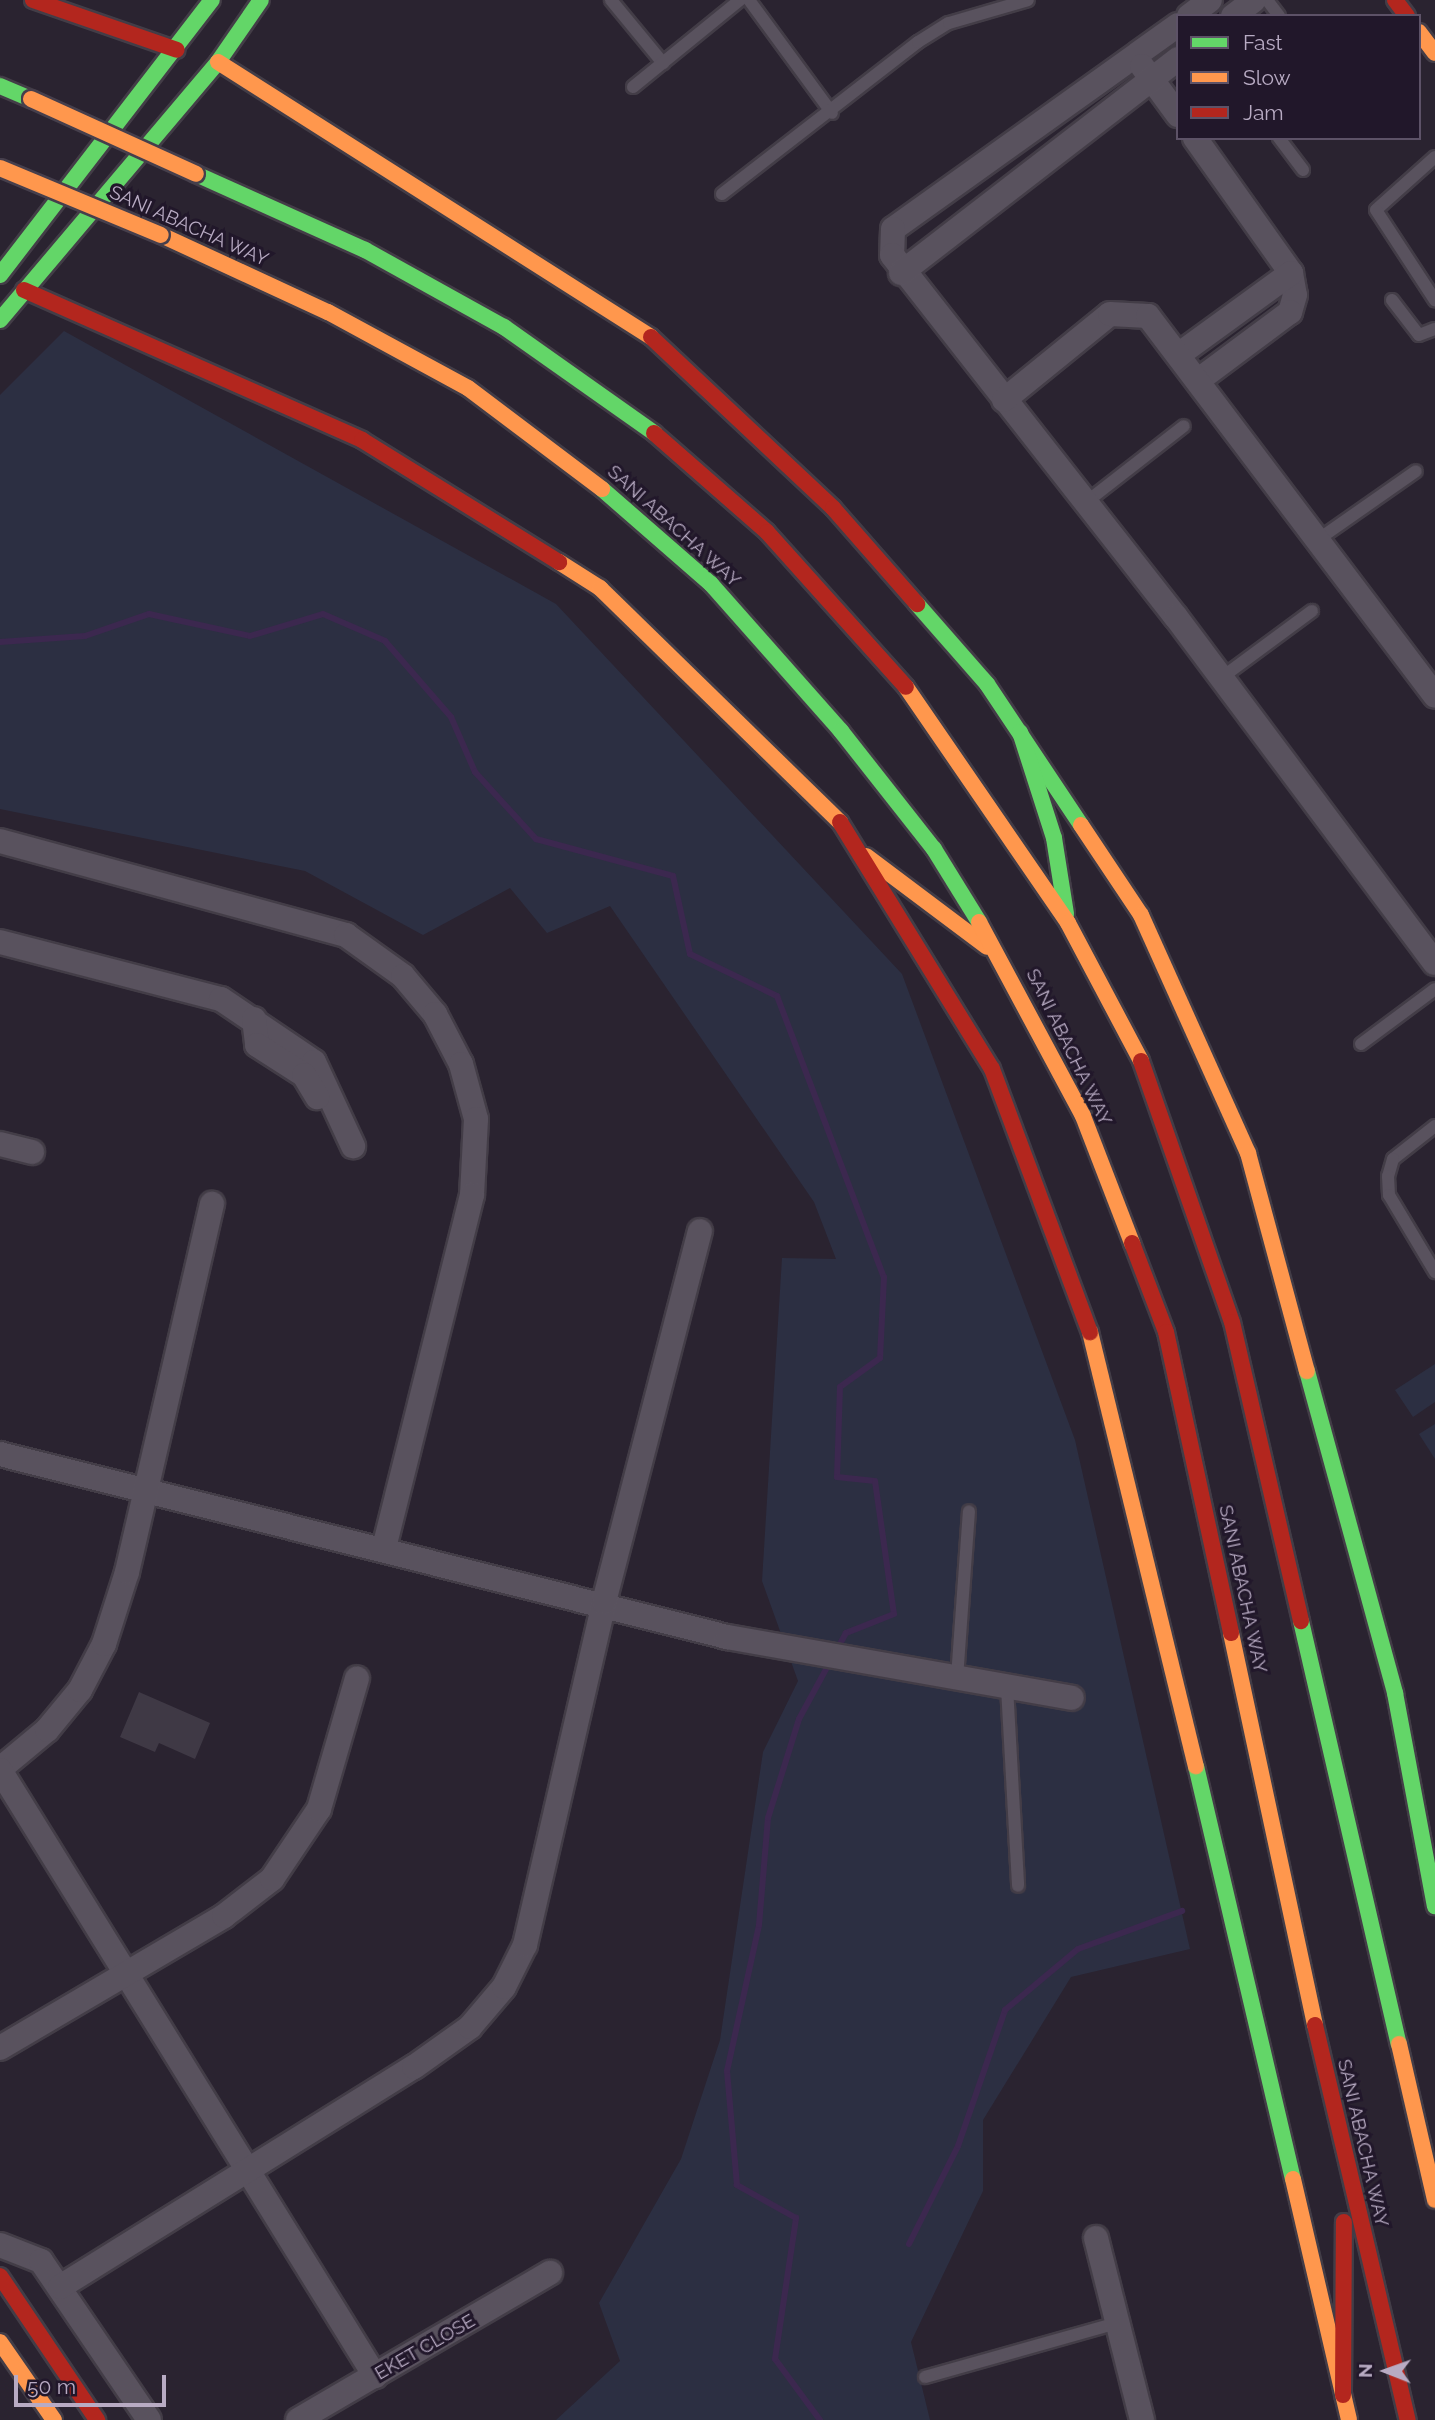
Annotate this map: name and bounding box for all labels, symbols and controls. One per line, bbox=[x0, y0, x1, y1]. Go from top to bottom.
legend bbox=[1176, 14, 1421, 140]
text: Fast bbox=[1243, 30, 1283, 55]
text: Slow bbox=[1243, 65, 1291, 90]
text: Jam bbox=[1243, 100, 1284, 125]
street label: SANI ABACHA WAY bbox=[105, 180, 273, 272]
street label: SANI ABACHA WAY bbox=[602, 460, 746, 592]
street label: SANI ABACHA WAY bbox=[1021, 964, 1117, 1130]
street label: SANI ABACHA WAY bbox=[1214, 1502, 1272, 1676]
street label: SANI ABACHA WAY bbox=[1332, 2056, 1394, 2230]
street label: EKET CLOSE bbox=[370, 2309, 480, 2385]
north arrow bbox=[1351, 2336, 1421, 2406]
scale bar bbox=[18, 2360, 170, 2404]
text: N bbox=[1354, 2363, 1376, 2378]
text: 50 m bbox=[27, 2374, 76, 2399]

